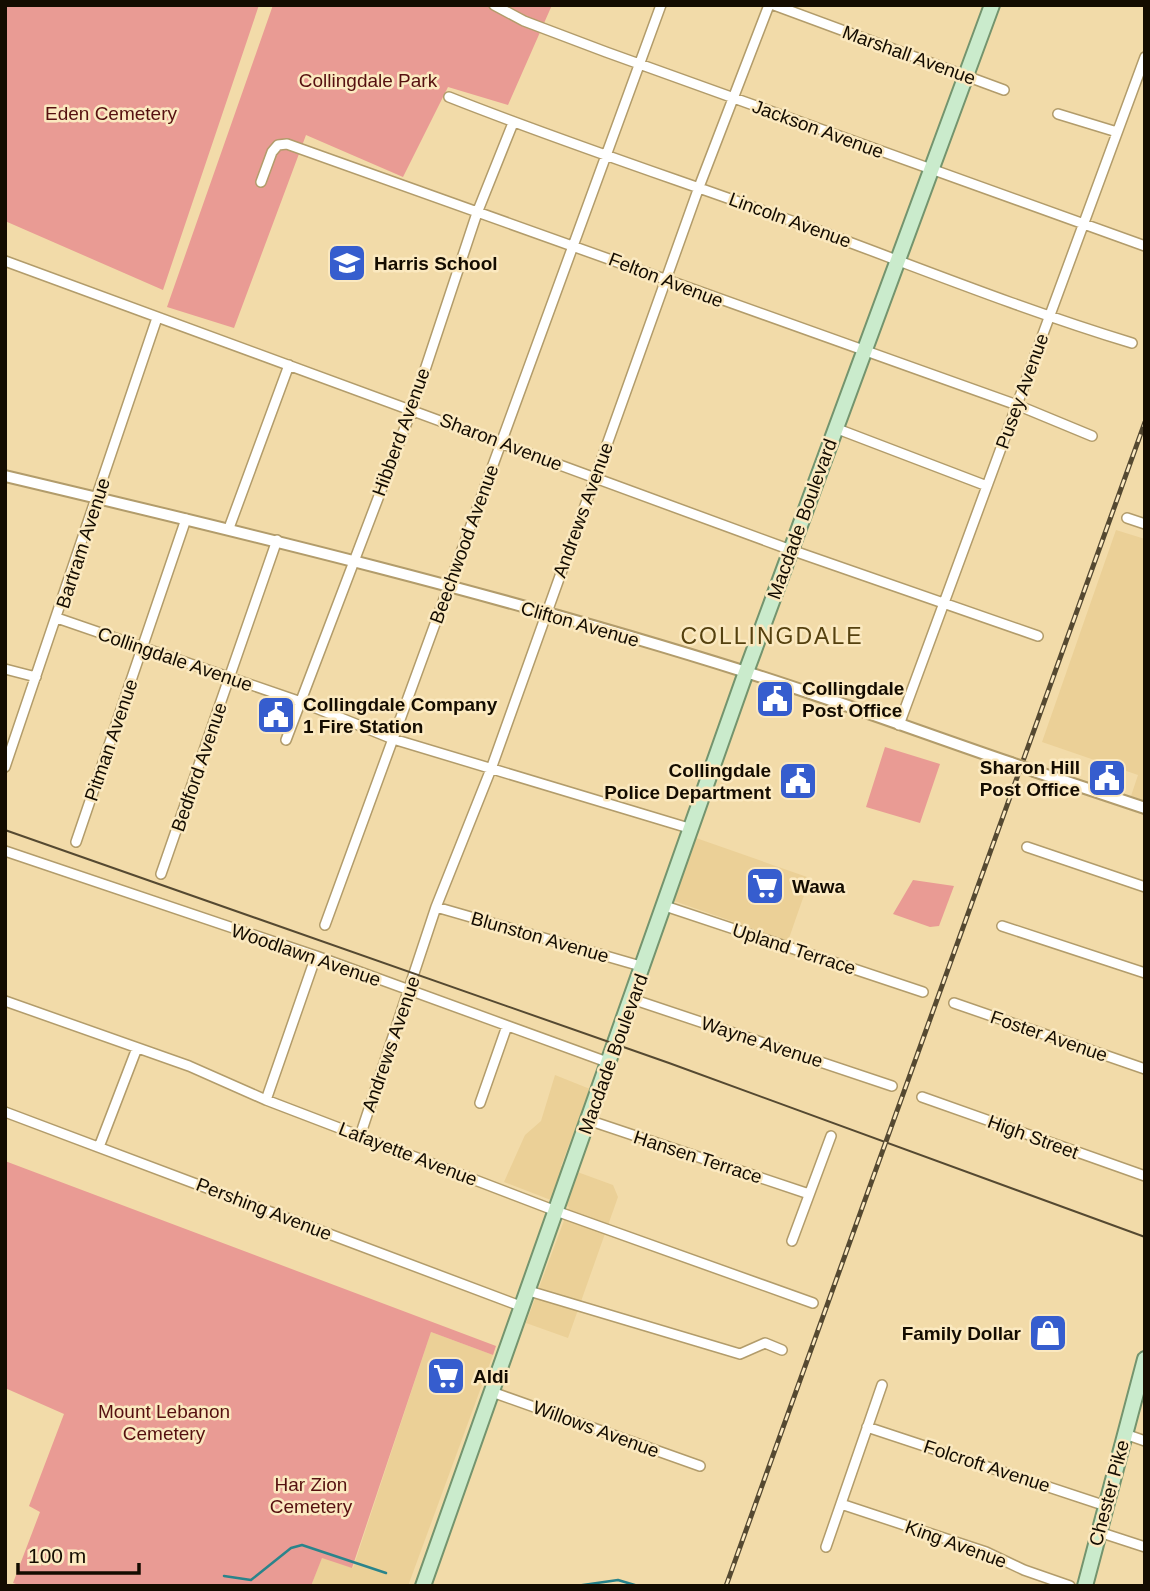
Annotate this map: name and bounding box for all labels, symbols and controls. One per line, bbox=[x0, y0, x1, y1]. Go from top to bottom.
street label: Marshall Avenue bbox=[840, 21, 978, 89]
park label: Collingdale Park bbox=[299, 70, 438, 91]
street label: Jackson Avenue bbox=[750, 96, 886, 162]
park label: Eden Cemetery bbox=[45, 103, 177, 124]
street label: Lincoln Avenue bbox=[726, 188, 854, 252]
school or university icon: Harris School bbox=[326, 242, 368, 284]
street label: Felton Avenue bbox=[606, 248, 726, 312]
place label: Harris School bbox=[374, 253, 498, 274]
street label: Pusey Avenue bbox=[991, 330, 1053, 452]
street label: Hibberd Avenue bbox=[368, 365, 434, 499]
street label: Sharon Avenue bbox=[437, 409, 565, 475]
street label: Macdade Boulevard bbox=[763, 436, 841, 602]
street label: Andrews Avenue bbox=[549, 440, 617, 580]
street label: Beechwood Avenue bbox=[425, 462, 503, 626]
street label: Bartram Avenue bbox=[52, 475, 114, 611]
street label: Clifton Avenue bbox=[518, 597, 642, 651]
street label: Collingdale Avenue bbox=[95, 623, 255, 695]
district label: COLLINGDALE bbox=[680, 623, 864, 649]
street label: Pitman Avenue bbox=[80, 676, 142, 804]
public building icon: Collingdale Post Office bbox=[754, 678, 796, 720]
place label: Collingdale Post Office bbox=[802, 678, 904, 721]
public building icon: Collingdale Company 1 Fire Station bbox=[255, 694, 297, 736]
place label: Collingdale Company 1 Fire Station bbox=[303, 694, 498, 737]
street label: Bedford Avenue bbox=[167, 700, 231, 834]
place label: Sharon Hill Post Office bbox=[980, 757, 1080, 800]
public building icon: Sharon Hill Post Office bbox=[1086, 757, 1128, 799]
place label: Collingdale Police Department bbox=[604, 760, 772, 803]
public building icon: Collingdale Police Department bbox=[777, 760, 819, 802]
supermarket icon: Wawa bbox=[744, 865, 786, 907]
place label: Wawa bbox=[792, 876, 846, 897]
street label: Blunston Avenue bbox=[469, 907, 611, 967]
street label: Upland Terrace bbox=[730, 919, 858, 979]
street label: Woodlawn Avenue bbox=[228, 920, 384, 990]
street label: Macdade Boulevard bbox=[574, 971, 652, 1137]
street label: Andrews Avenue bbox=[358, 973, 424, 1115]
street label: Foster Avenue bbox=[988, 1006, 1110, 1066]
street label: Wayne Avenue bbox=[698, 1012, 826, 1072]
street label: High Street bbox=[985, 1111, 1082, 1163]
street label: Lafayette Avenue bbox=[336, 1118, 480, 1190]
street label: Hansen Terrace bbox=[631, 1126, 765, 1188]
street label: Pershing Avenue bbox=[193, 1174, 335, 1244]
shop icon: Family Dollar bbox=[1027, 1312, 1069, 1354]
place label: Family Dollar bbox=[902, 1323, 1022, 1344]
supermarket icon: Aldi bbox=[425, 1355, 467, 1397]
place label: Aldi bbox=[473, 1366, 509, 1387]
street label: Willows Avenue bbox=[530, 1396, 662, 1462]
park label: Mount Lebanon Cemetery bbox=[98, 1401, 230, 1444]
street label: Folcroft Avenue bbox=[921, 1436, 1053, 1496]
street label: Chester Pike bbox=[1085, 1438, 1133, 1548]
park label: Har Zion Cemetery bbox=[270, 1474, 353, 1517]
street label: King Avenue bbox=[902, 1516, 1010, 1572]
scale bar bbox=[18, 1532, 138, 1576]
text: 100 m bbox=[28, 1544, 86, 1567]

